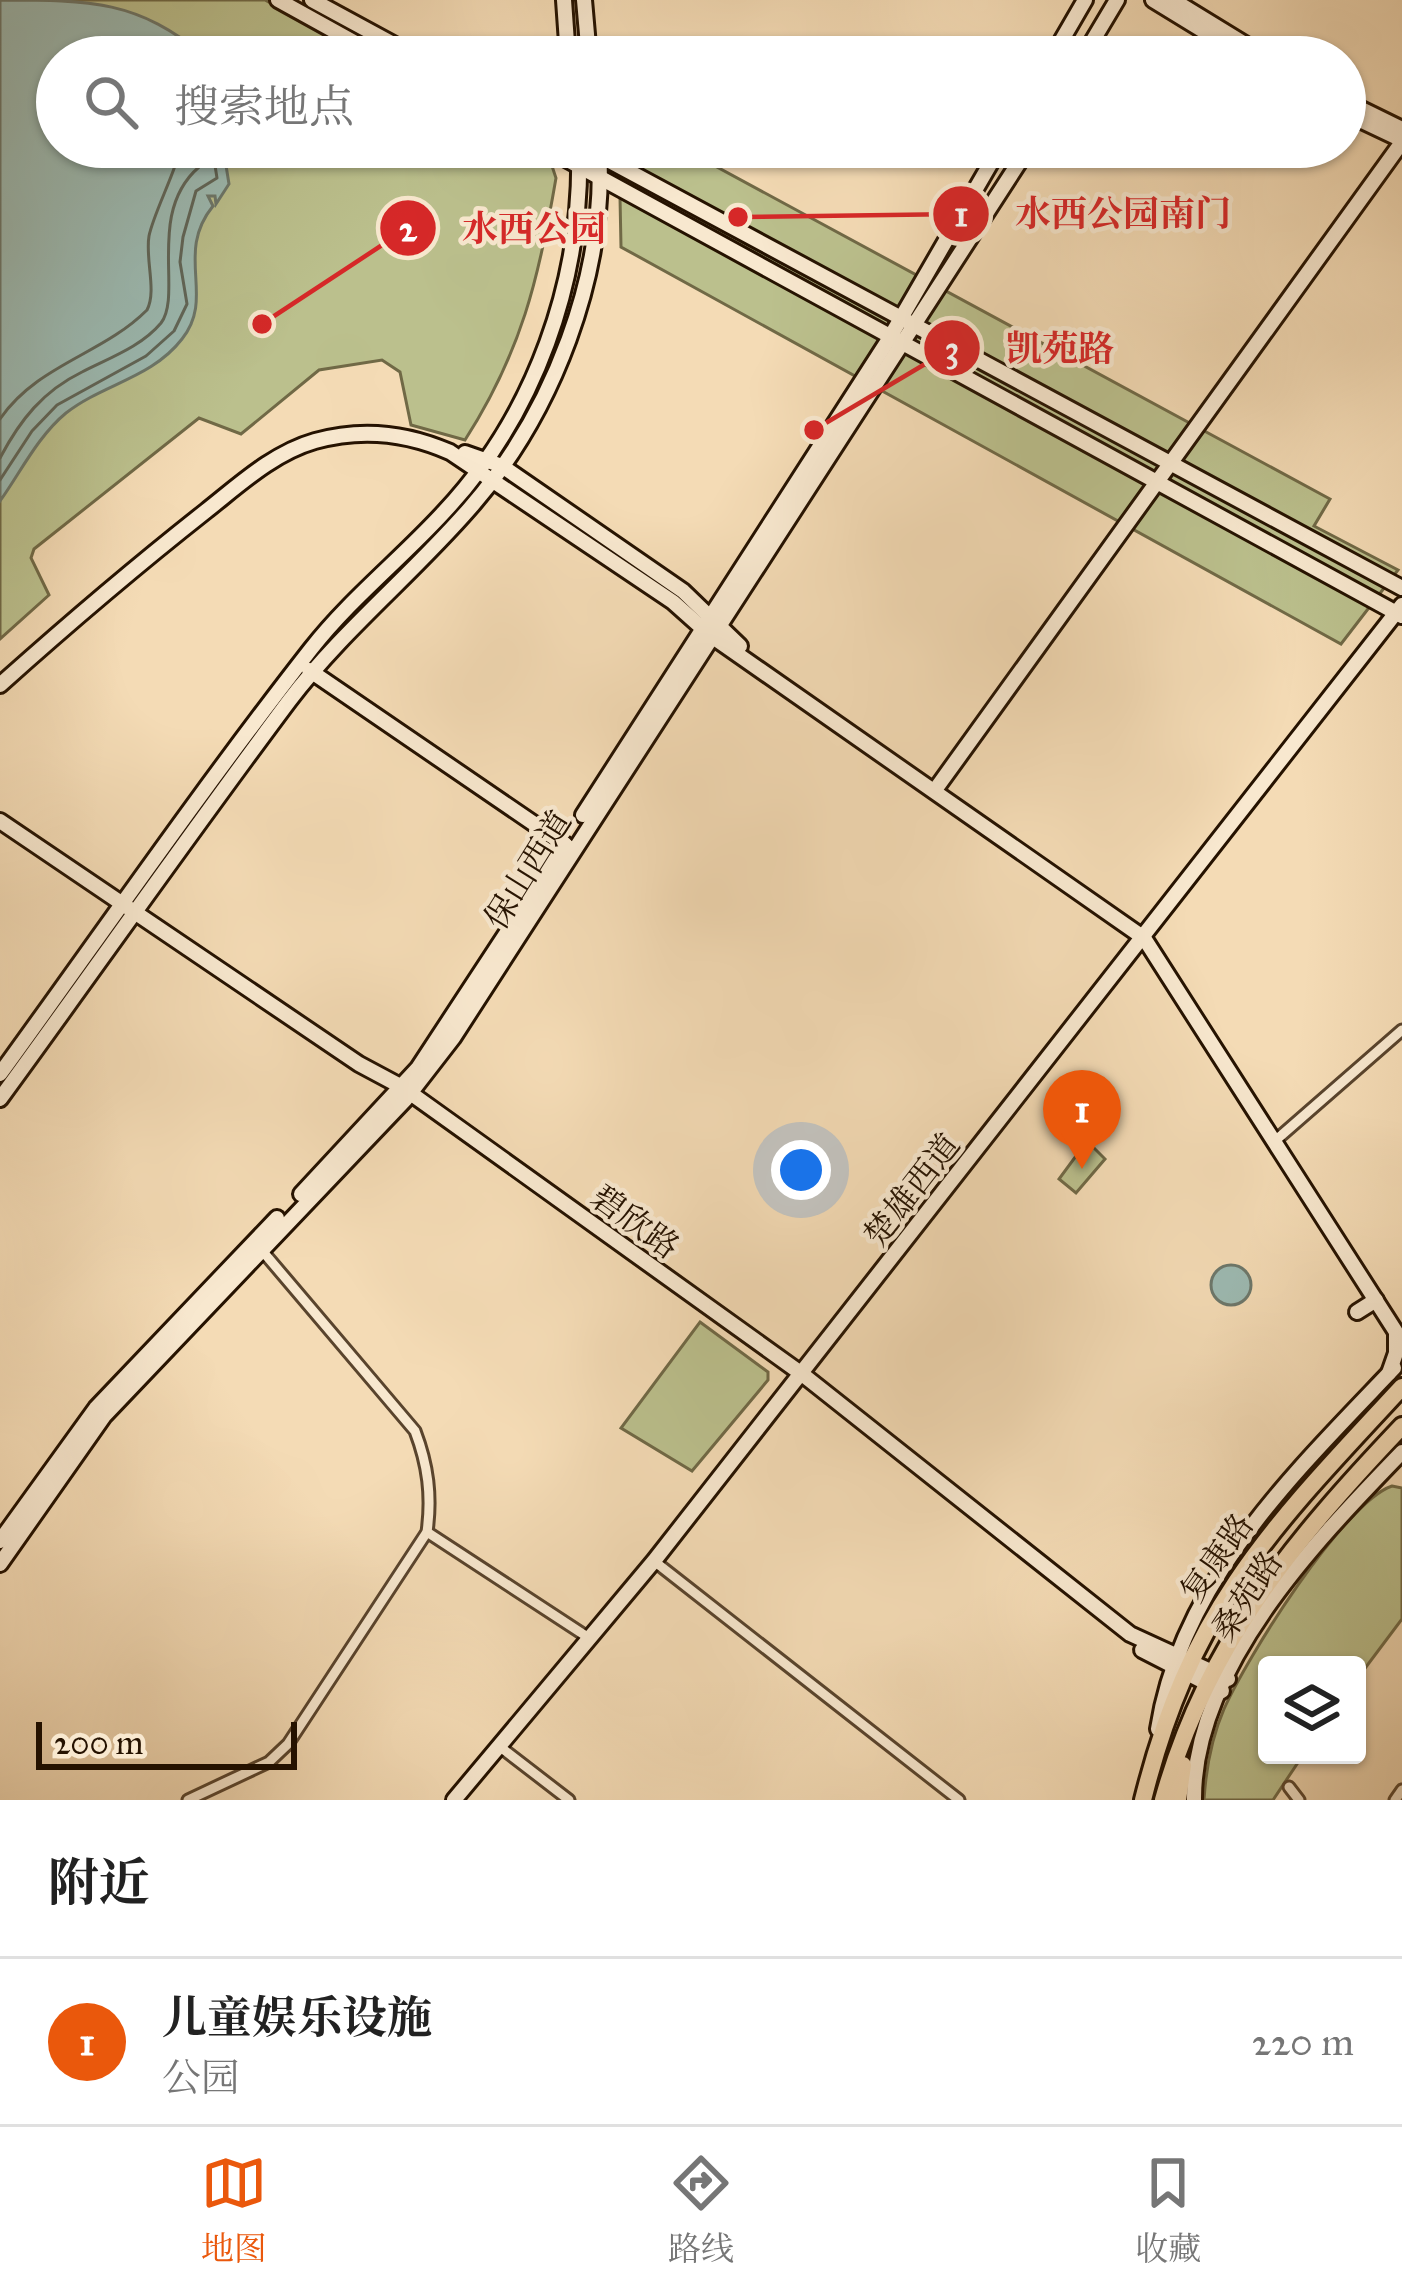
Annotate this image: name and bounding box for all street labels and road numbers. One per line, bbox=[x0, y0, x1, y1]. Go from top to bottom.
street label: 保山西道 bbox=[476, 803, 580, 937]
street label: 楚雄西道 bbox=[856, 1126, 968, 1254]
street label: 碧欣路 bbox=[583, 1177, 687, 1267]
street label: 复康路 bbox=[1172, 1506, 1262, 1610]
street label: 桑苑路 bbox=[1203, 1544, 1291, 1648]

